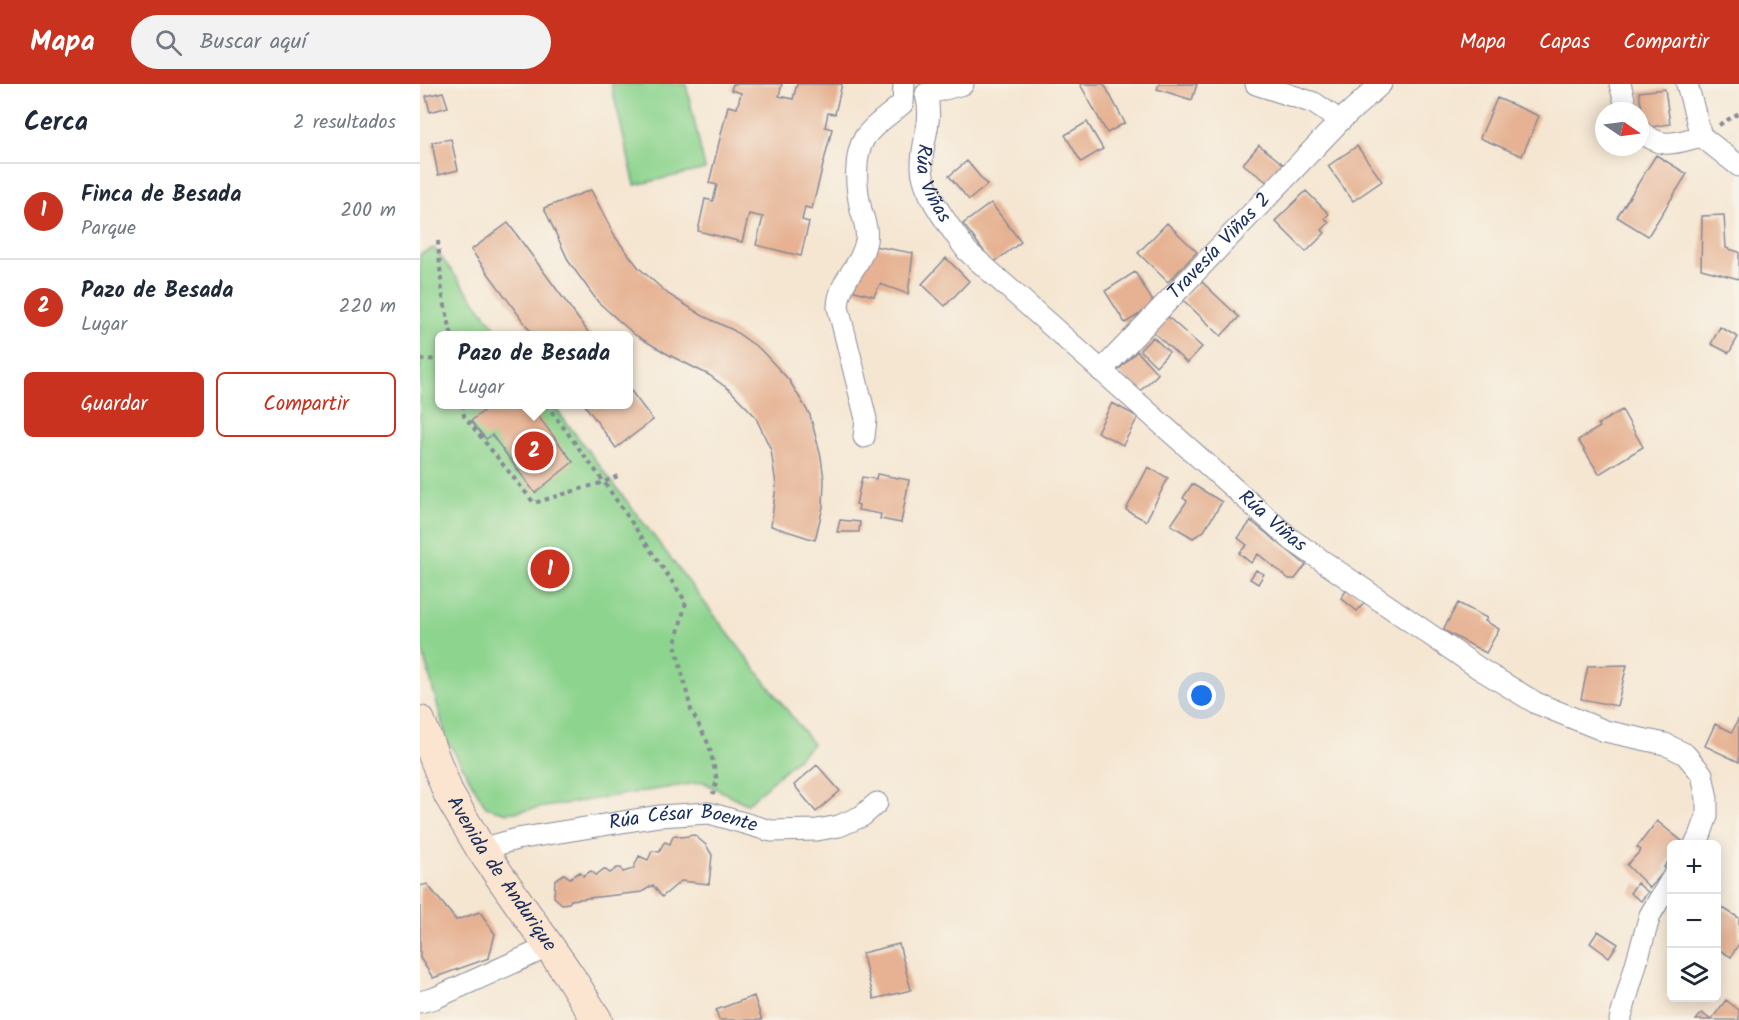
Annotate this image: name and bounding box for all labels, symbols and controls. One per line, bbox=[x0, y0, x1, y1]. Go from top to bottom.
search box bbox=[131, 15, 551, 69]
text: Mapa bbox=[30, 20, 95, 65]
text: Buscar aquí bbox=[200, 25, 307, 60]
icon: search bbox=[152, 26, 185, 59]
text: Mapa bbox=[1460, 26, 1506, 59]
text: Capas bbox=[1539, 26, 1590, 59]
text: Compartir bbox=[1623, 26, 1709, 59]
text: Cerca bbox=[24, 102, 88, 144]
north arrow bbox=[1595, 102, 1649, 156]
text: 2 resultados bbox=[293, 107, 396, 139]
street label: Rúa Viñas bbox=[906, 142, 959, 230]
text: Finca de Besada bbox=[81, 178, 241, 213]
street label: Travesía Viñas 2 bbox=[1160, 186, 1279, 308]
text: 1 bbox=[40, 195, 47, 227]
text: 200 m bbox=[340, 195, 396, 227]
text: Parque bbox=[81, 213, 136, 245]
text: Pazo de Besada bbox=[81, 274, 233, 309]
text: 2 bbox=[38, 291, 49, 323]
text: 220 m bbox=[339, 291, 396, 323]
text: Lugar bbox=[81, 309, 127, 341]
popup bbox=[435, 331, 633, 409]
text: Pazo de Besada bbox=[458, 337, 610, 372]
button: Guardar bbox=[24, 372, 204, 437]
button: Compartir bbox=[216, 372, 396, 437]
text: Lugar bbox=[458, 372, 504, 404]
pin: 2 bbox=[514, 428, 554, 473]
street label: Rúa Viñas bbox=[1230, 483, 1313, 562]
pin: 1 bbox=[530, 546, 570, 592]
your location bbox=[1187, 681, 1216, 710]
street label: Avenida de Andurique bbox=[437, 790, 564, 959]
street label: Rúa César Boente bbox=[607, 797, 761, 842]
map controls bbox=[1667, 840, 1721, 1002]
button: + bbox=[1667, 840, 1721, 894]
button: − bbox=[1667, 894, 1721, 948]
button: layers bbox=[1667, 948, 1721, 1002]

